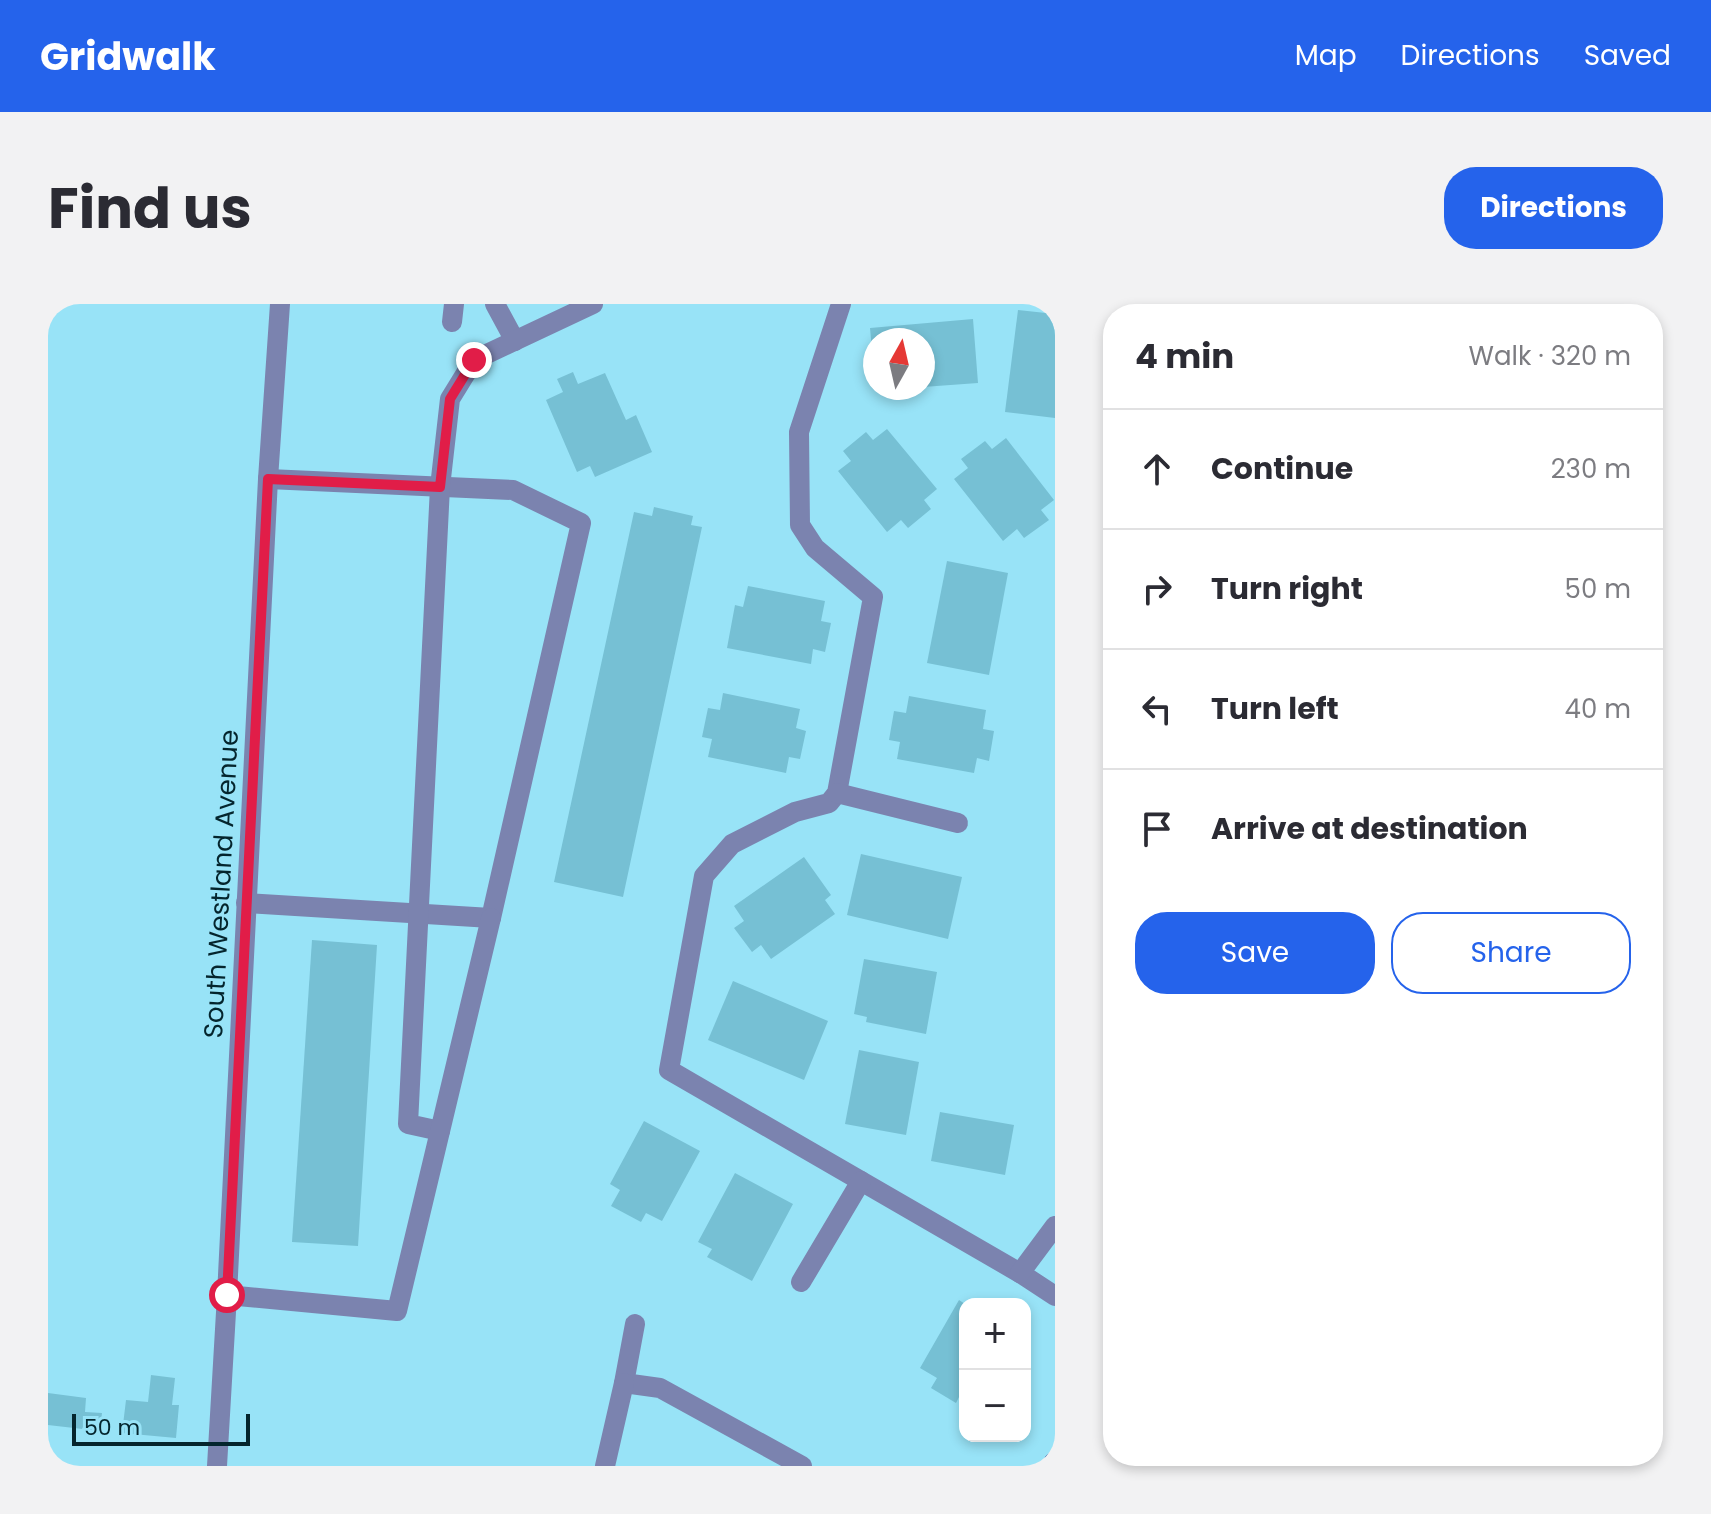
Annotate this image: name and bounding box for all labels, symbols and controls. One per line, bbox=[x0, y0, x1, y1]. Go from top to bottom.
text: Gridwalk bbox=[40, 30, 216, 83]
text: Map bbox=[1295, 36, 1357, 75]
text: Directions bbox=[1401, 36, 1540, 75]
text: Saved bbox=[1584, 36, 1671, 75]
button: Directions bbox=[1444, 167, 1663, 249]
text: Find us bbox=[48, 169, 252, 248]
north arrow bbox=[863, 328, 935, 400]
text: 4 min bbox=[1135, 332, 1234, 380]
text: Walk · 320 m bbox=[1469, 338, 1631, 374]
route end bbox=[456, 342, 492, 378]
icon: ahead bbox=[1135, 447, 1179, 491]
text: Continue bbox=[1211, 447, 1353, 490]
text: 230 m bbox=[1551, 451, 1631, 487]
icon: right bbox=[1135, 567, 1179, 611]
text: Turn right bbox=[1211, 567, 1363, 610]
text: 50 m bbox=[1565, 571, 1631, 607]
icon: left bbox=[1135, 687, 1179, 731]
text: Turn left bbox=[1211, 687, 1339, 730]
text: 40 m bbox=[1565, 691, 1631, 727]
street label: South Westland Avenue bbox=[195, 729, 247, 1039]
icon: arrive bbox=[1135, 807, 1179, 851]
text: Arrive at destination bbox=[1211, 807, 1528, 850]
button: Save bbox=[1135, 912, 1375, 994]
button: Share bbox=[1391, 912, 1631, 994]
route start bbox=[209, 1277, 245, 1313]
map controls bbox=[959, 1298, 1031, 1442]
button: + bbox=[959, 1298, 1031, 1370]
button: − bbox=[959, 1370, 1031, 1442]
scale bar bbox=[72, 1410, 250, 1446]
text: 50 m bbox=[84, 1412, 140, 1443]

